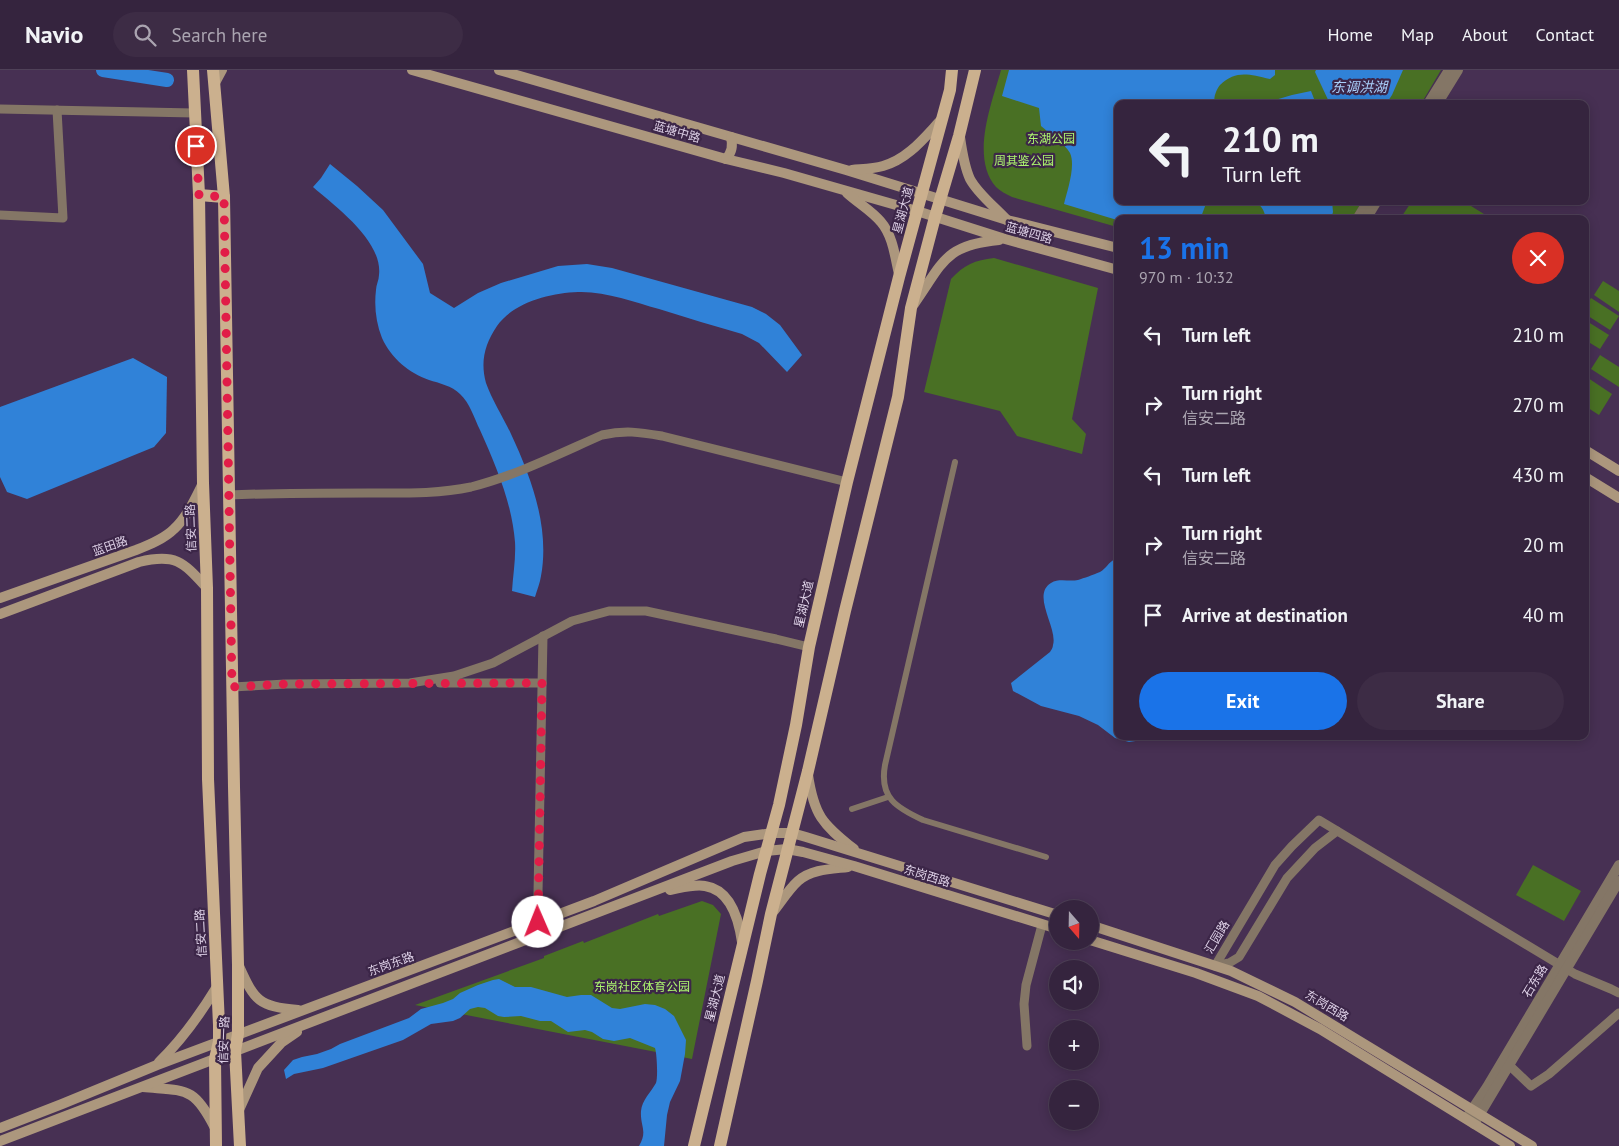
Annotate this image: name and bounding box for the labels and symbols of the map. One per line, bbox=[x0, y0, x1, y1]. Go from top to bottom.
water label: 东调洪湖 bbox=[1331, 78, 1389, 96]
street label: 蓝塘中路 bbox=[652, 118, 702, 145]
pin bbox=[175, 125, 217, 167]
park label: 东湖公园 bbox=[1027, 131, 1075, 146]
park label: 周其鉴公园 bbox=[994, 153, 1054, 168]
street label: 星湖大道 bbox=[889, 185, 916, 235]
street label: 蓝塘四路 bbox=[1004, 219, 1054, 246]
street label: 信安二路 bbox=[182, 504, 199, 552]
street label: 蓝田路 bbox=[90, 533, 129, 558]
street label: 星湖大道 bbox=[791, 579, 816, 629]
street label: 东岗西路 bbox=[902, 861, 952, 890]
position arrow bbox=[511, 895, 563, 947]
north arrow bbox=[1049, 900, 1099, 950]
street label: 信安二路 bbox=[192, 909, 209, 957]
street label: 汇园路 bbox=[1201, 917, 1232, 956]
street label: 东岗东路 bbox=[366, 948, 416, 979]
street label: 石东路 bbox=[1519, 961, 1550, 1000]
street label: 星湖大道 bbox=[701, 973, 728, 1023]
park label: 东岗社区体育公园 bbox=[594, 979, 690, 994]
street label: 东岗西路 bbox=[1303, 987, 1352, 1024]
street label: 信安一路 bbox=[215, 1016, 232, 1064]

